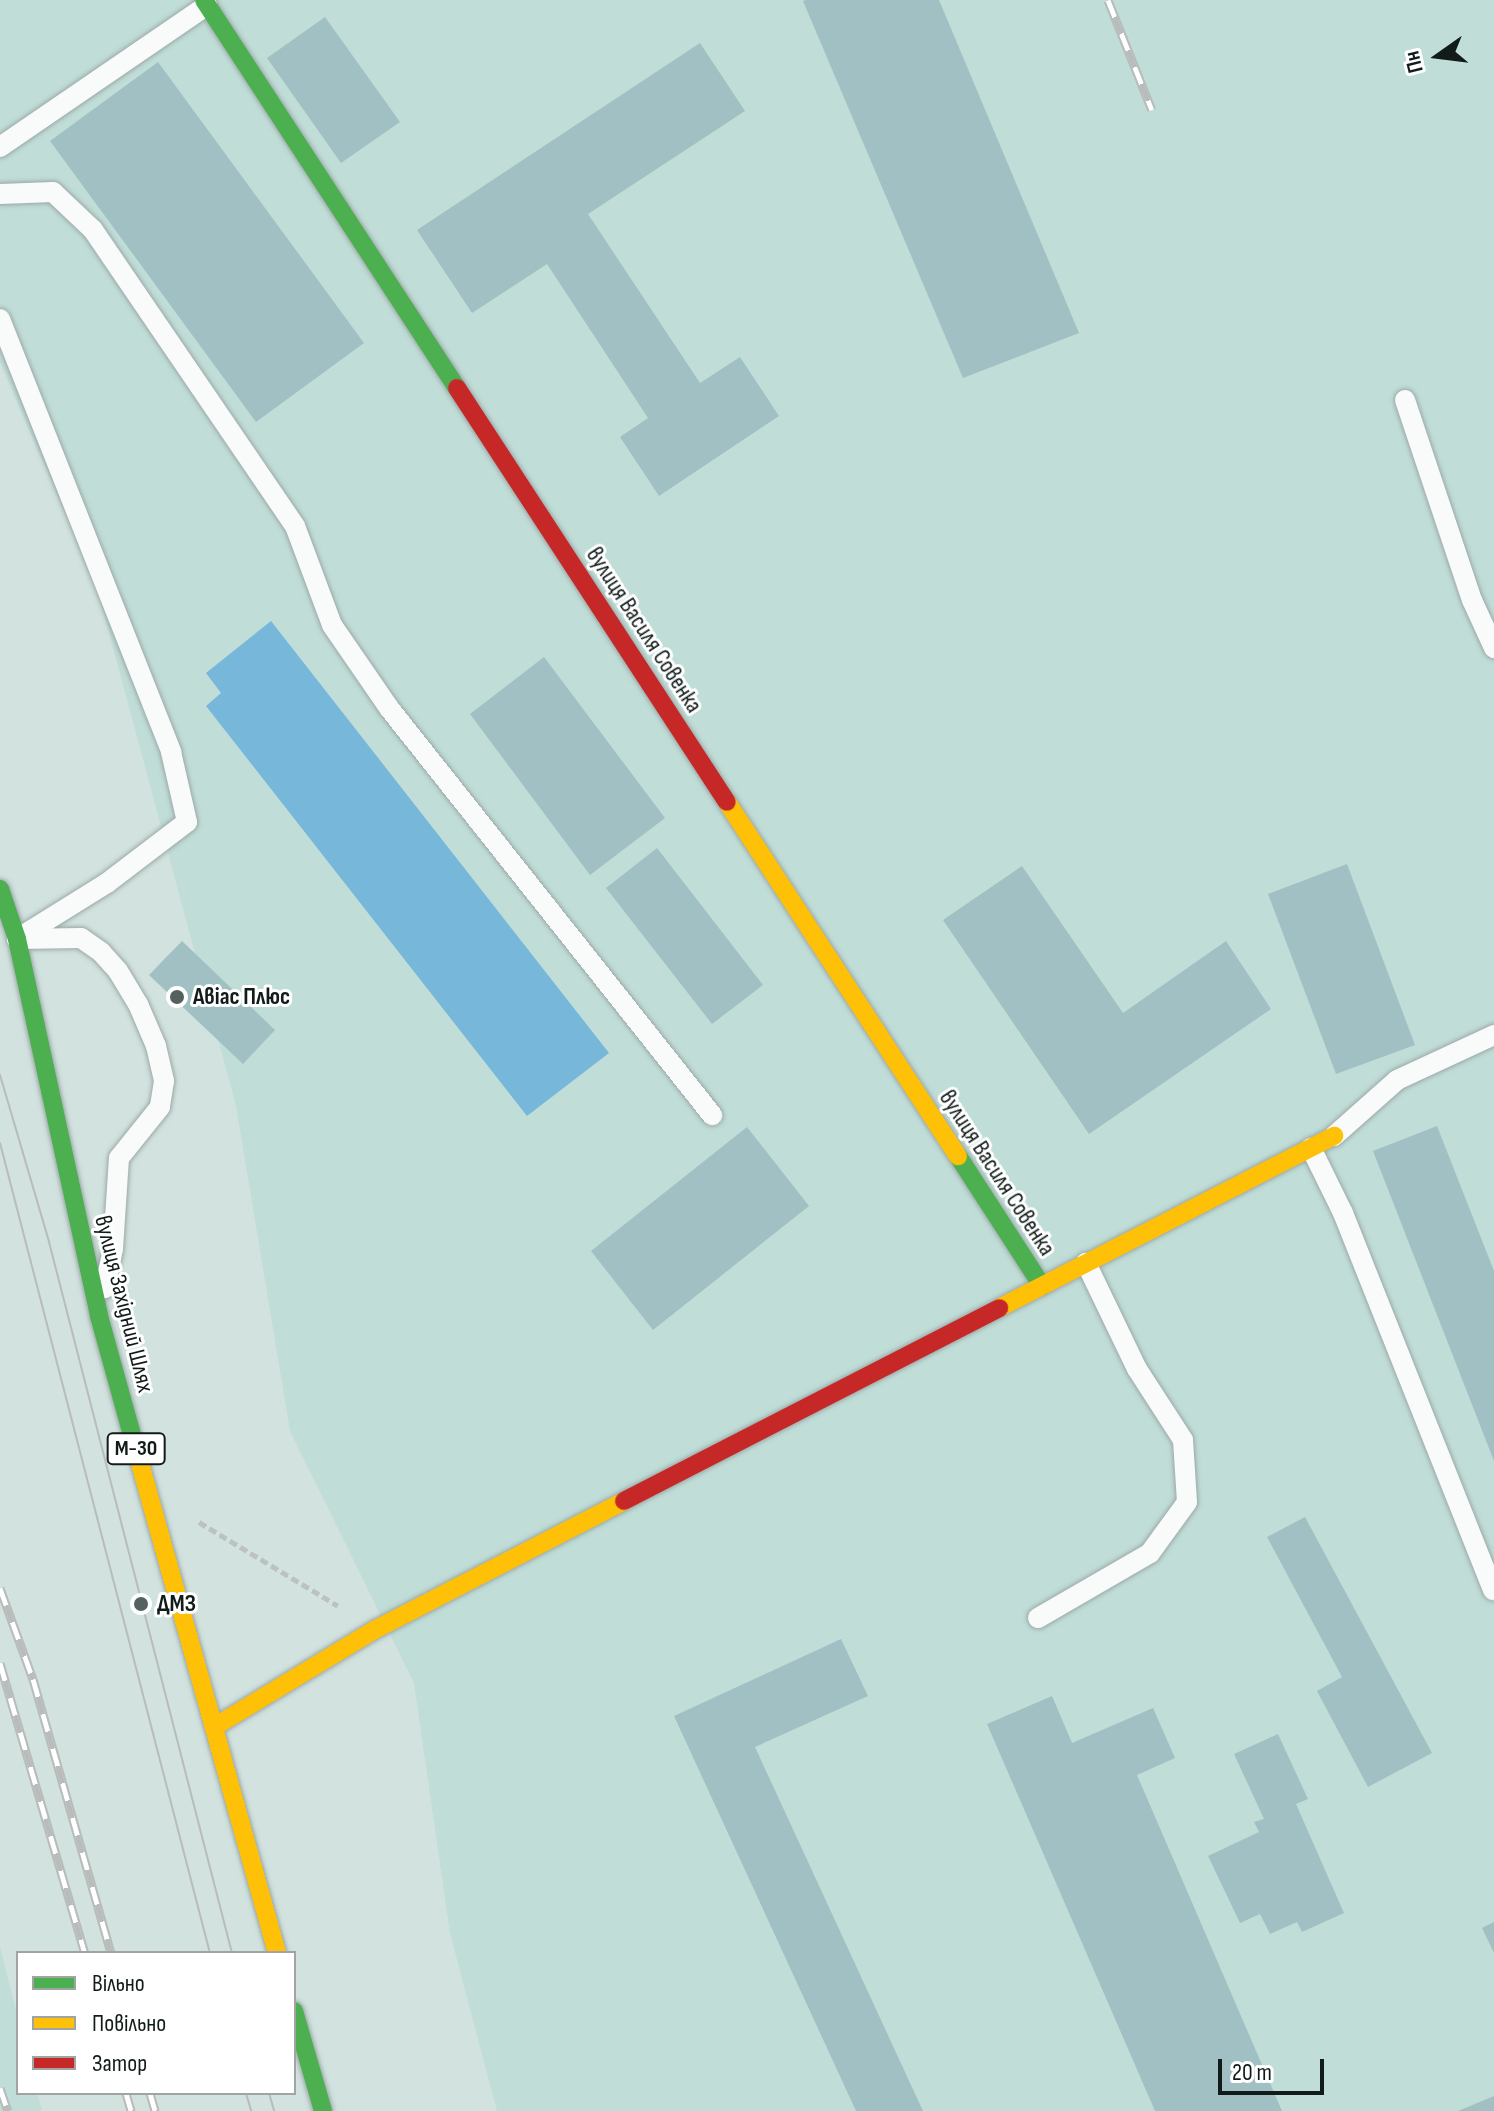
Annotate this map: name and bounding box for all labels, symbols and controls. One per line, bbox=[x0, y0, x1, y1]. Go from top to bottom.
north arrow bbox=[1398, 16, 1478, 96]
text: Пн bbox=[1399, 48, 1430, 76]
street label: вулиця Василя Совенка bbox=[580, 542, 708, 718]
place label: Авіас Плюс bbox=[193, 983, 290, 1011]
marker: Авіас Плюс bbox=[168, 988, 186, 1006]
street label: вулиця Василя Совенка bbox=[933, 1085, 1061, 1261]
street label: вулиця Західний Шлях bbox=[88, 1213, 160, 1395]
road number: М-30 bbox=[106, 1431, 166, 1467]
place label: ДМЗ bbox=[157, 1590, 196, 1618]
marker: ДМЗ bbox=[132, 1595, 150, 1613]
legend bbox=[16, 1951, 296, 2095]
text: Вільно bbox=[92, 1969, 145, 1998]
text: Повільно bbox=[92, 2009, 166, 2038]
scale bar bbox=[1222, 2043, 1328, 2093]
text: Затор bbox=[92, 2049, 147, 2078]
text: 20 m bbox=[1232, 2058, 1272, 2087]

